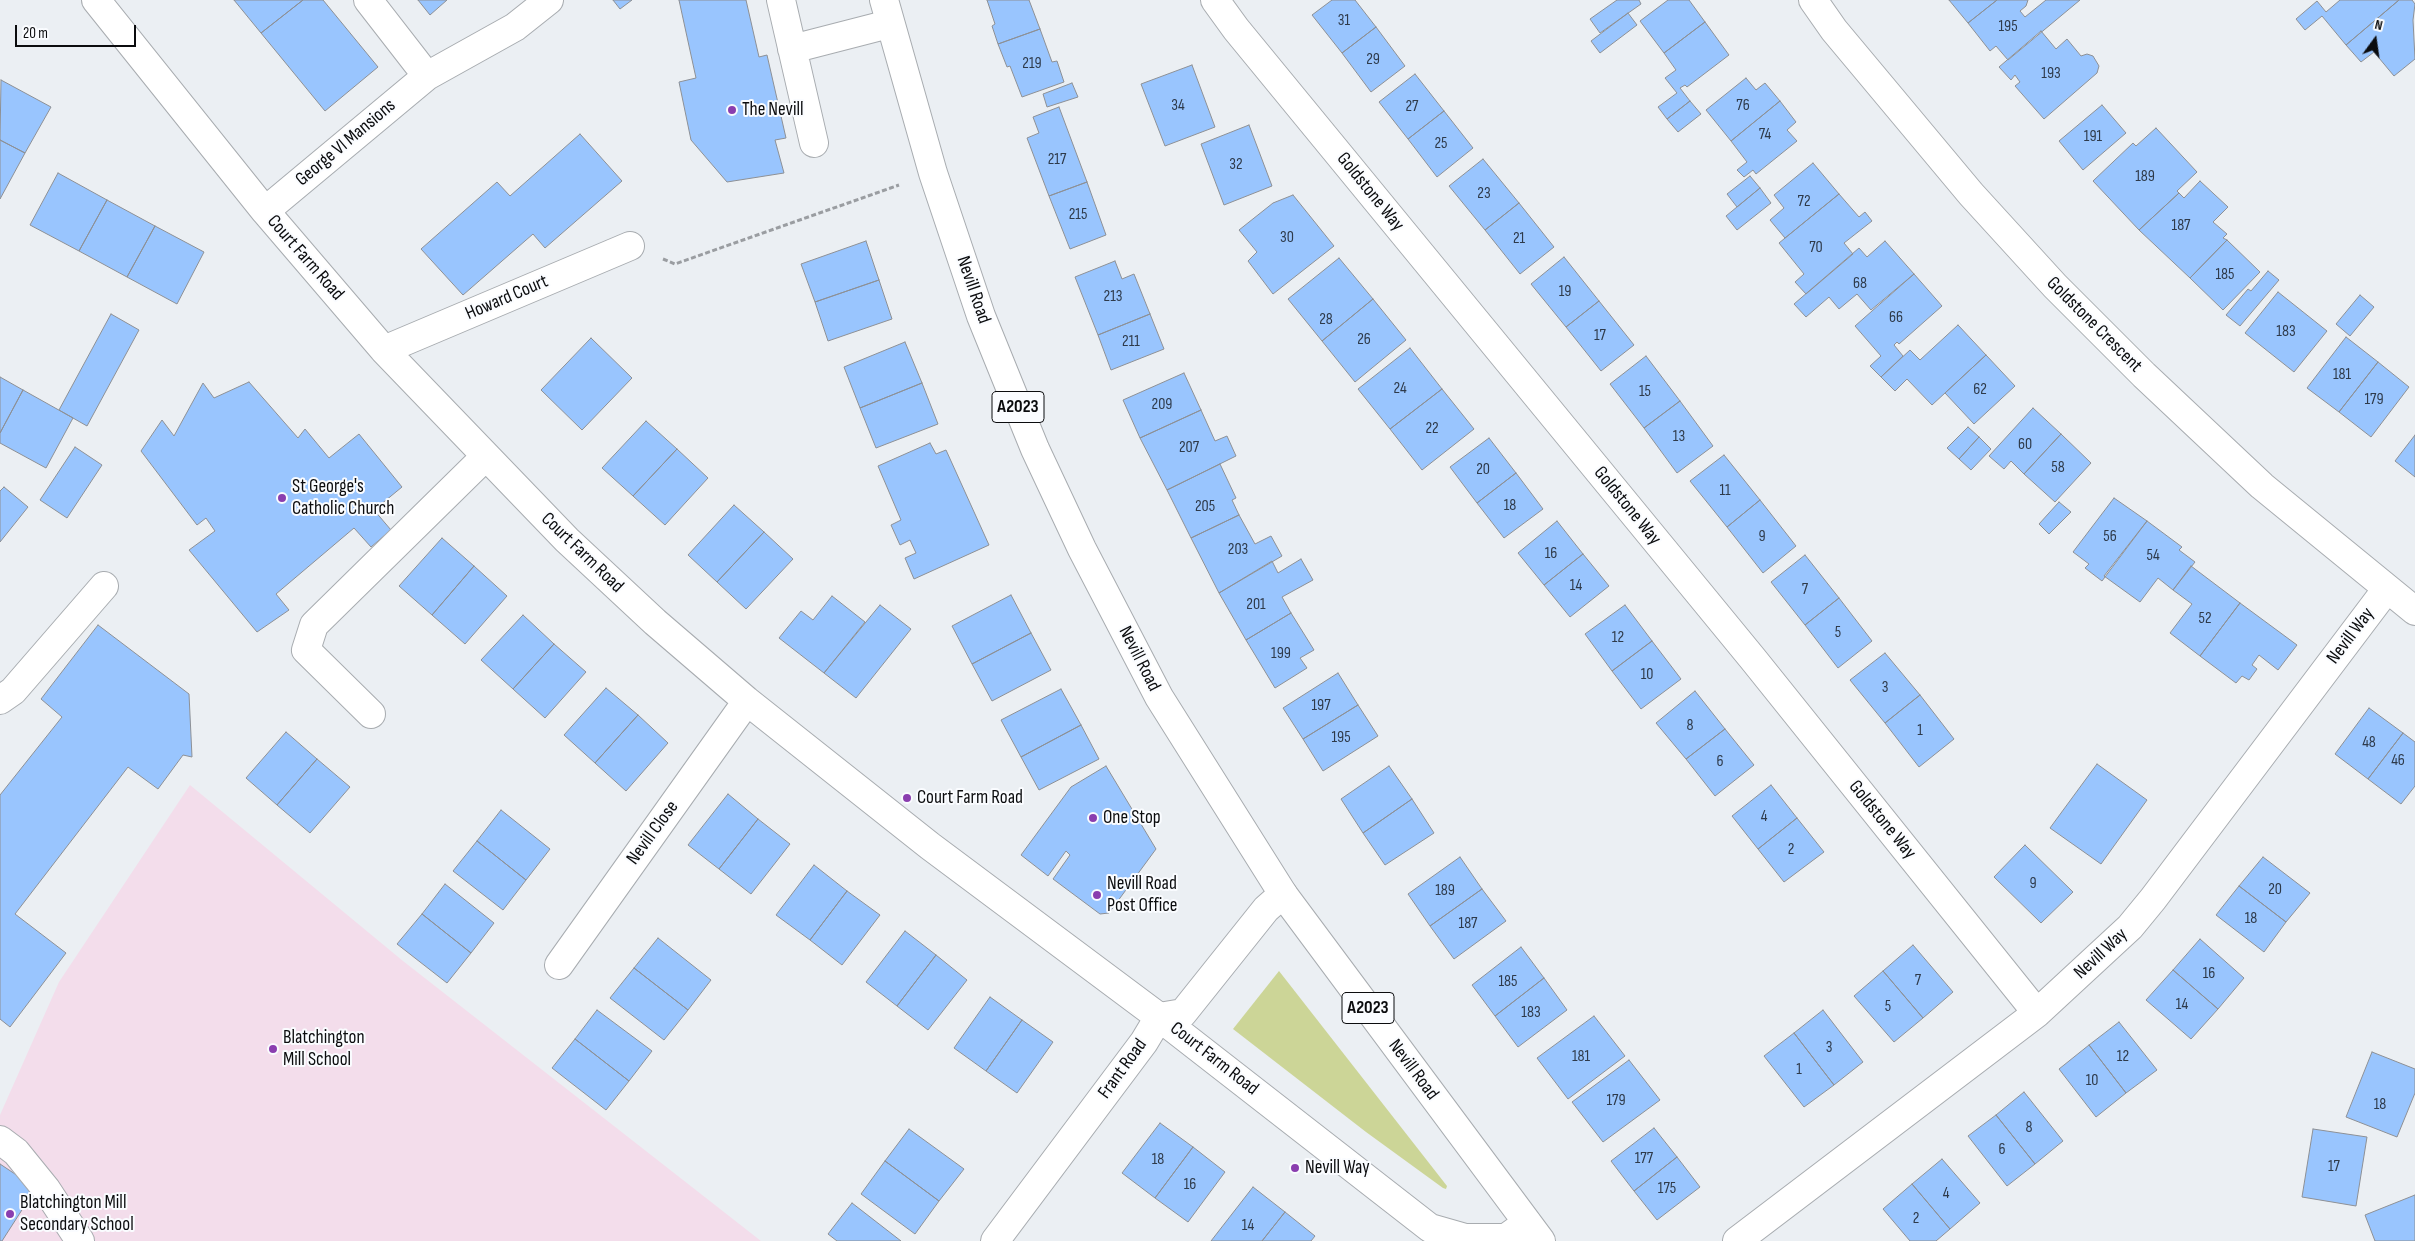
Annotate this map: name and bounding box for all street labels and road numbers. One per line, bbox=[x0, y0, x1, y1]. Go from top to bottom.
street label: George VI Mansions bbox=[291, 95, 401, 191]
street label: Goldstone Way bbox=[1331, 148, 1409, 236]
street label: Court Farm Road bbox=[262, 211, 348, 305]
street label: Nevill Road bbox=[951, 253, 995, 327]
street label: Howard Court bbox=[462, 270, 552, 326]
street label: Goldstone Crescent bbox=[2041, 272, 2147, 378]
road number: A2023 bbox=[992, 392, 1044, 422]
street label: Goldstone Way bbox=[1588, 462, 1666, 550]
street label: Court Farm Road bbox=[536, 508, 628, 598]
street label: Nevill Way bbox=[2322, 603, 2380, 669]
street label: Nevill Road bbox=[1113, 623, 1165, 695]
street label: Goldstone Way bbox=[1843, 776, 1921, 864]
street label: Nevill Close bbox=[622, 797, 684, 869]
street label: Nevill Way bbox=[2070, 924, 2132, 984]
road number: A2023 bbox=[1342, 992, 1394, 1024]
street label: Court Farm Road bbox=[1165, 1017, 1263, 1101]
street label: Frant Road bbox=[1094, 1035, 1152, 1103]
street label: Nevill Road bbox=[1383, 1035, 1443, 1105]

